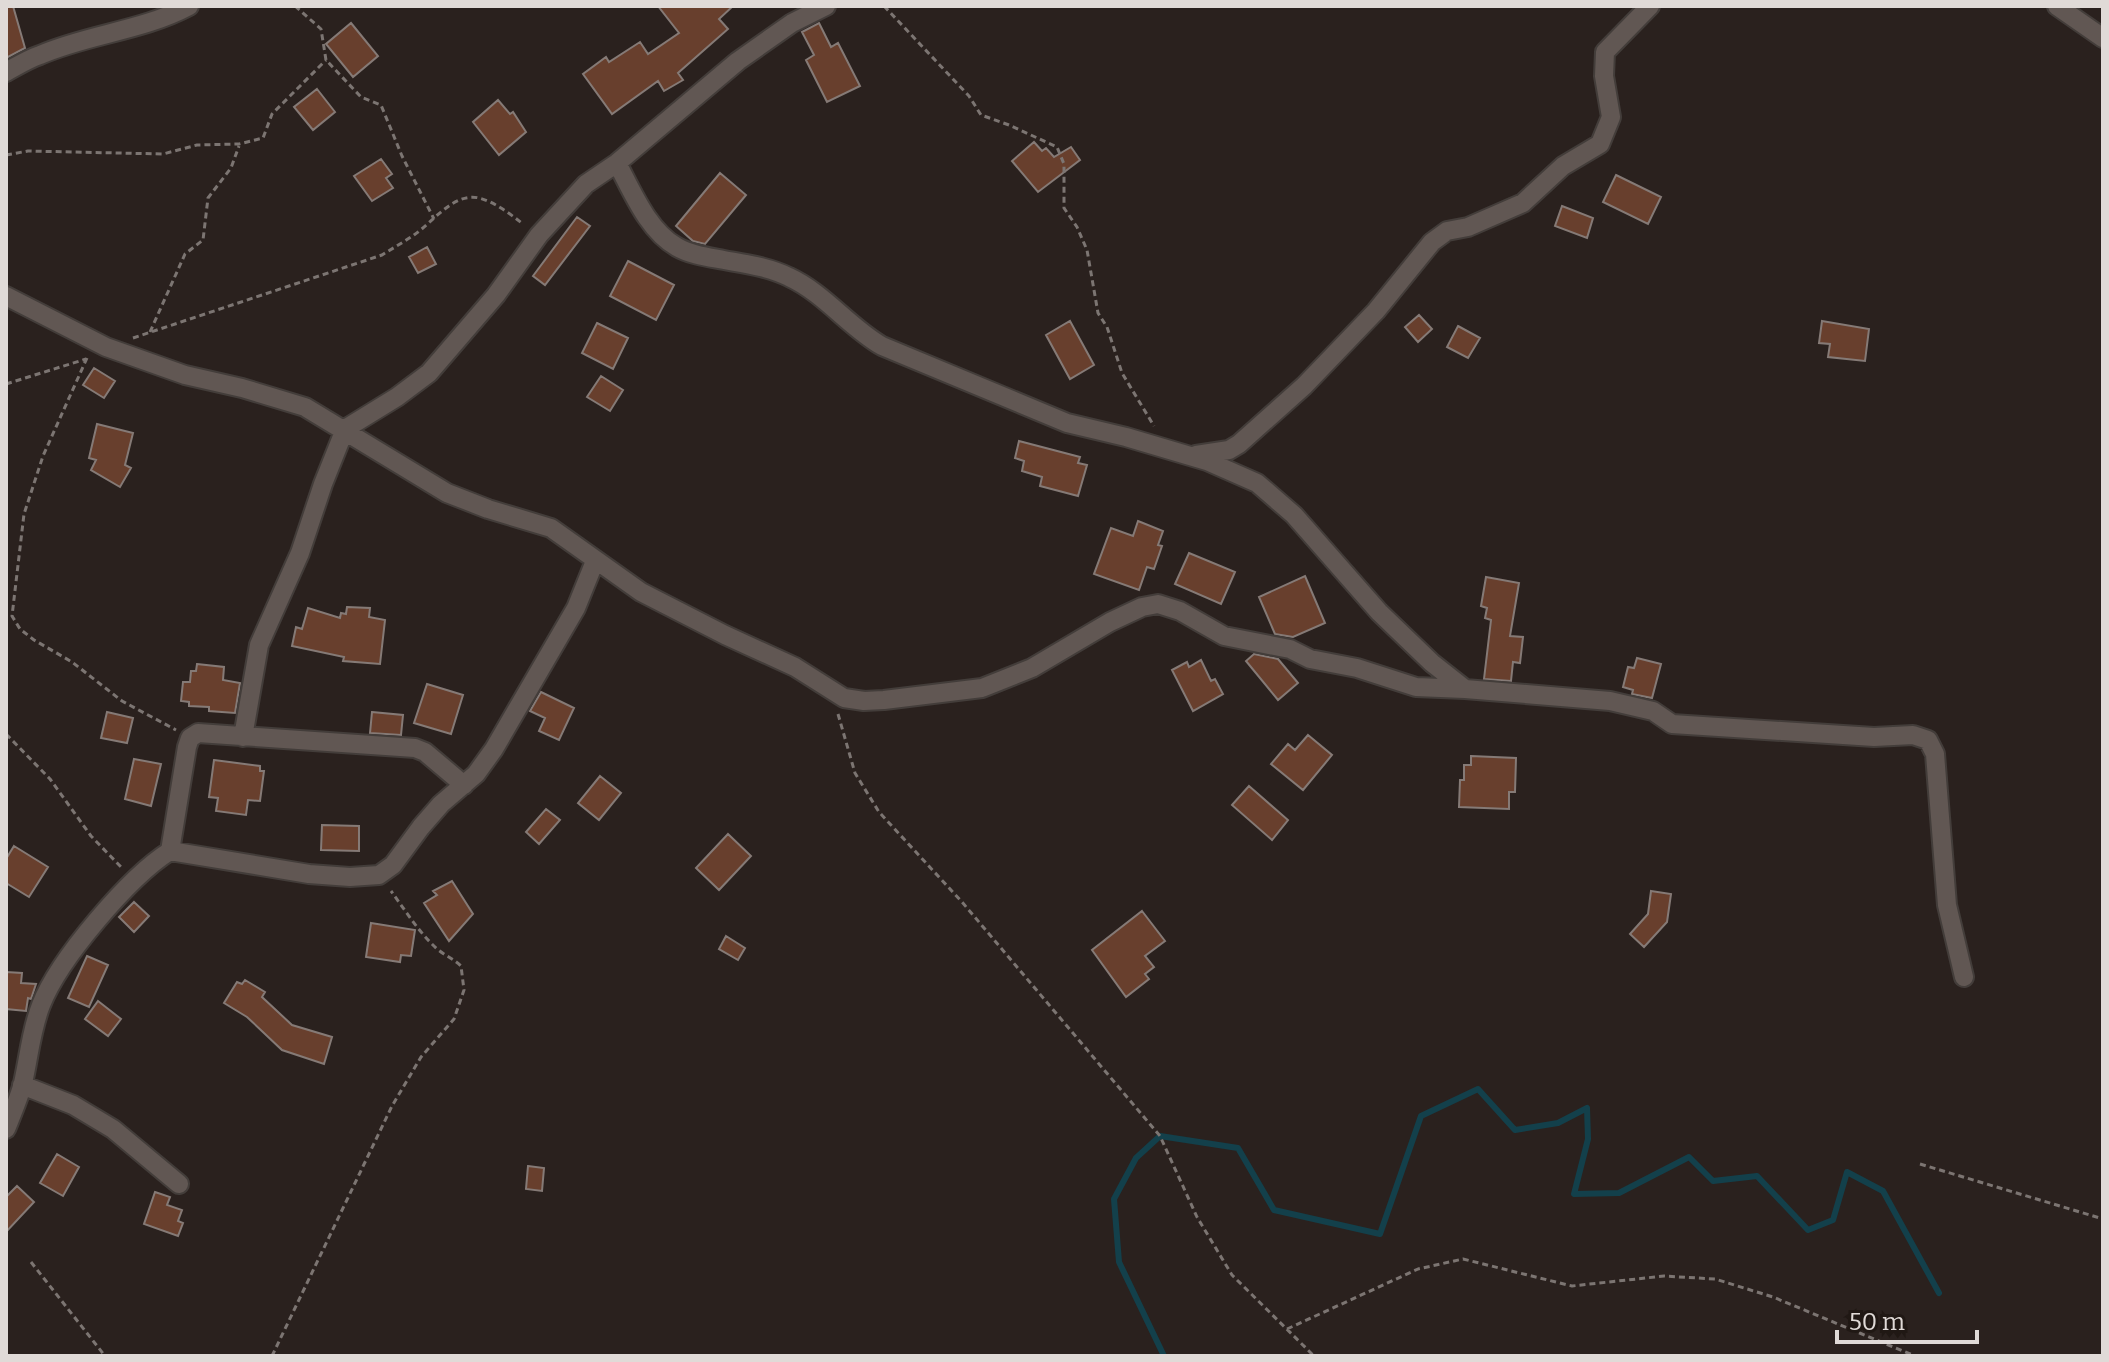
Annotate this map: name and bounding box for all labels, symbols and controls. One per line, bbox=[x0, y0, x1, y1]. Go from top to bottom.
scale bar bbox=[1837, 1294, 1977, 1344]
text: 50 m bbox=[1849, 1308, 1905, 1336]

